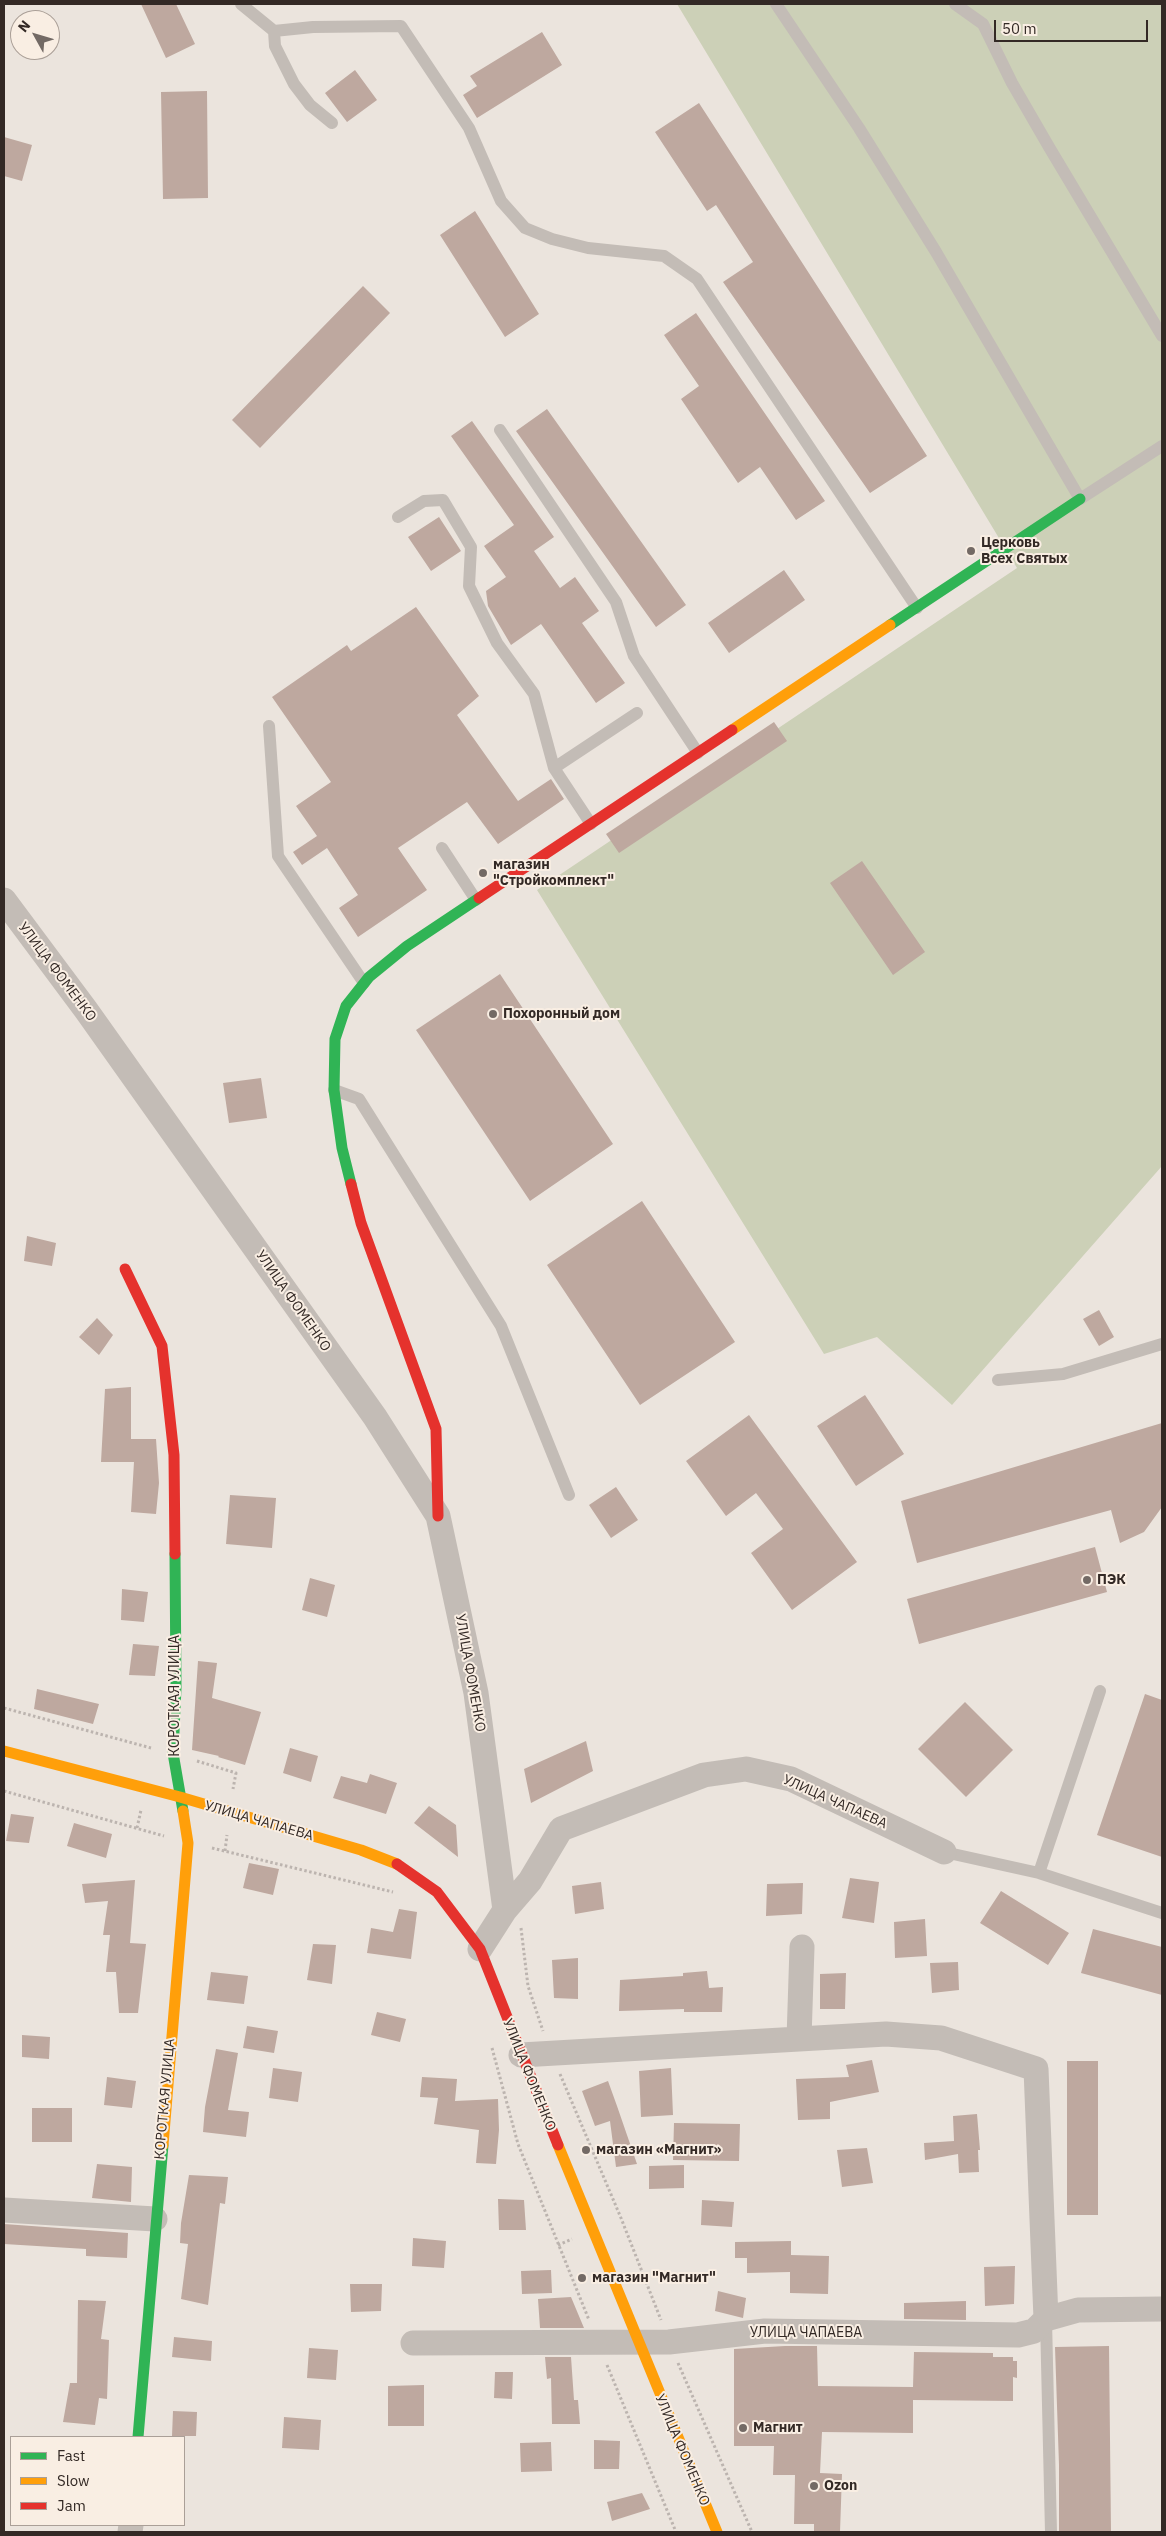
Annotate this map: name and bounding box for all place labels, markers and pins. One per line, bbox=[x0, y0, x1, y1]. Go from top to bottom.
place label: Церковь Всех Святых bbox=[981, 535, 1068, 568]
marker: Церковь Всех Святых bbox=[965, 545, 977, 557]
place label: магазин "Стройкомплект" bbox=[493, 857, 614, 890]
marker: магазин "Стройкомплект" bbox=[477, 867, 489, 879]
place label: Похоронный дом bbox=[503, 1006, 620, 1022]
marker: Похоронный дом bbox=[487, 1008, 499, 1020]
place label: ПЭК bbox=[1097, 1572, 1126, 1588]
marker: ПЭК bbox=[1081, 1574, 1093, 1586]
place label: магазин «Магнит» bbox=[596, 2142, 721, 2158]
marker: магазин «Магнит» bbox=[580, 2144, 592, 2156]
place label: магазин "Магнит" bbox=[592, 2270, 716, 2286]
marker: магазин "Магнит" bbox=[576, 2272, 588, 2284]
place label: Магнит bbox=[753, 2420, 803, 2436]
marker: Магнит bbox=[737, 2422, 749, 2434]
place label: Ozon bbox=[824, 2478, 857, 2494]
marker: Ozon bbox=[808, 2480, 820, 2492]

